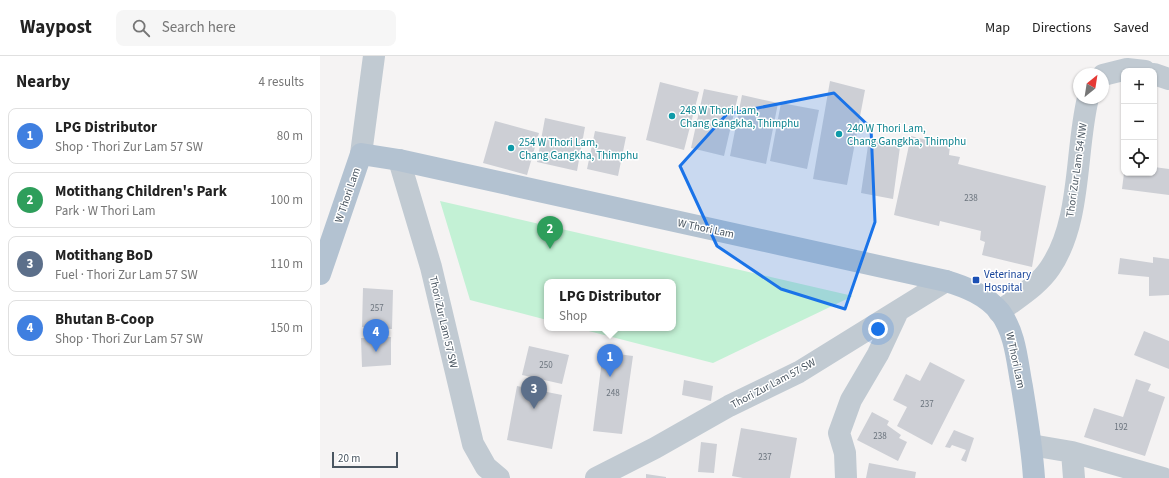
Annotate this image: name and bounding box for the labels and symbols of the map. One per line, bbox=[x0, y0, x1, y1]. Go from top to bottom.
north arrow bbox=[1073, 68, 1109, 104]
place label: 248 W Thori Lam, Chang Gangkha, Thimphu bbox=[680, 103, 799, 131]
marker: 248 W Thori Lam, Chang Gangkha, Thimphu bbox=[667, 111, 677, 121]
place label: 240 W Thori Lam, Chang Gangkha, Thimphu bbox=[847, 121, 966, 149]
street label: Thori Zur Lam 54 NW bbox=[1062, 121, 1091, 218]
marker: 240 W Thori Lam, Chang Gangkha, Thimphu bbox=[834, 129, 844, 139]
place label: 254 W Thori Lam, Chang Gangkha, Thimphu bbox=[519, 135, 638, 163]
marker: 254 W Thori Lam, Chang Gangkha, Thimphu bbox=[506, 143, 516, 153]
street label: W Thori Lam bbox=[331, 166, 364, 225]
house number: 238 bbox=[964, 192, 978, 205]
street label: W Thori Lam bbox=[676, 215, 736, 242]
pin: 2 bbox=[537, 216, 563, 249]
place label: Veterinary Hospital bbox=[984, 267, 1031, 295]
street label: Thori Zur Lam 57 SW bbox=[426, 275, 461, 370]
marker: Veterinary Hospital bbox=[971, 275, 981, 285]
house number: 257 bbox=[370, 302, 384, 315]
pin: 4 bbox=[363, 319, 389, 352]
your location bbox=[868, 319, 888, 339]
street label: W Thori Lam bbox=[1002, 330, 1029, 390]
pin: 1 bbox=[597, 344, 623, 377]
street label: Thori Zur Lam 57 SW bbox=[728, 355, 819, 412]
house number: 250 bbox=[539, 359, 553, 372]
pin: 3 bbox=[521, 376, 547, 409]
house number: 248 bbox=[606, 387, 620, 400]
house number: 237 bbox=[920, 398, 934, 411]
house number: 192 bbox=[1114, 421, 1128, 434]
house number: 238 bbox=[873, 430, 887, 443]
scale bar bbox=[332, 450, 398, 469]
house number: 237 bbox=[758, 451, 772, 464]

